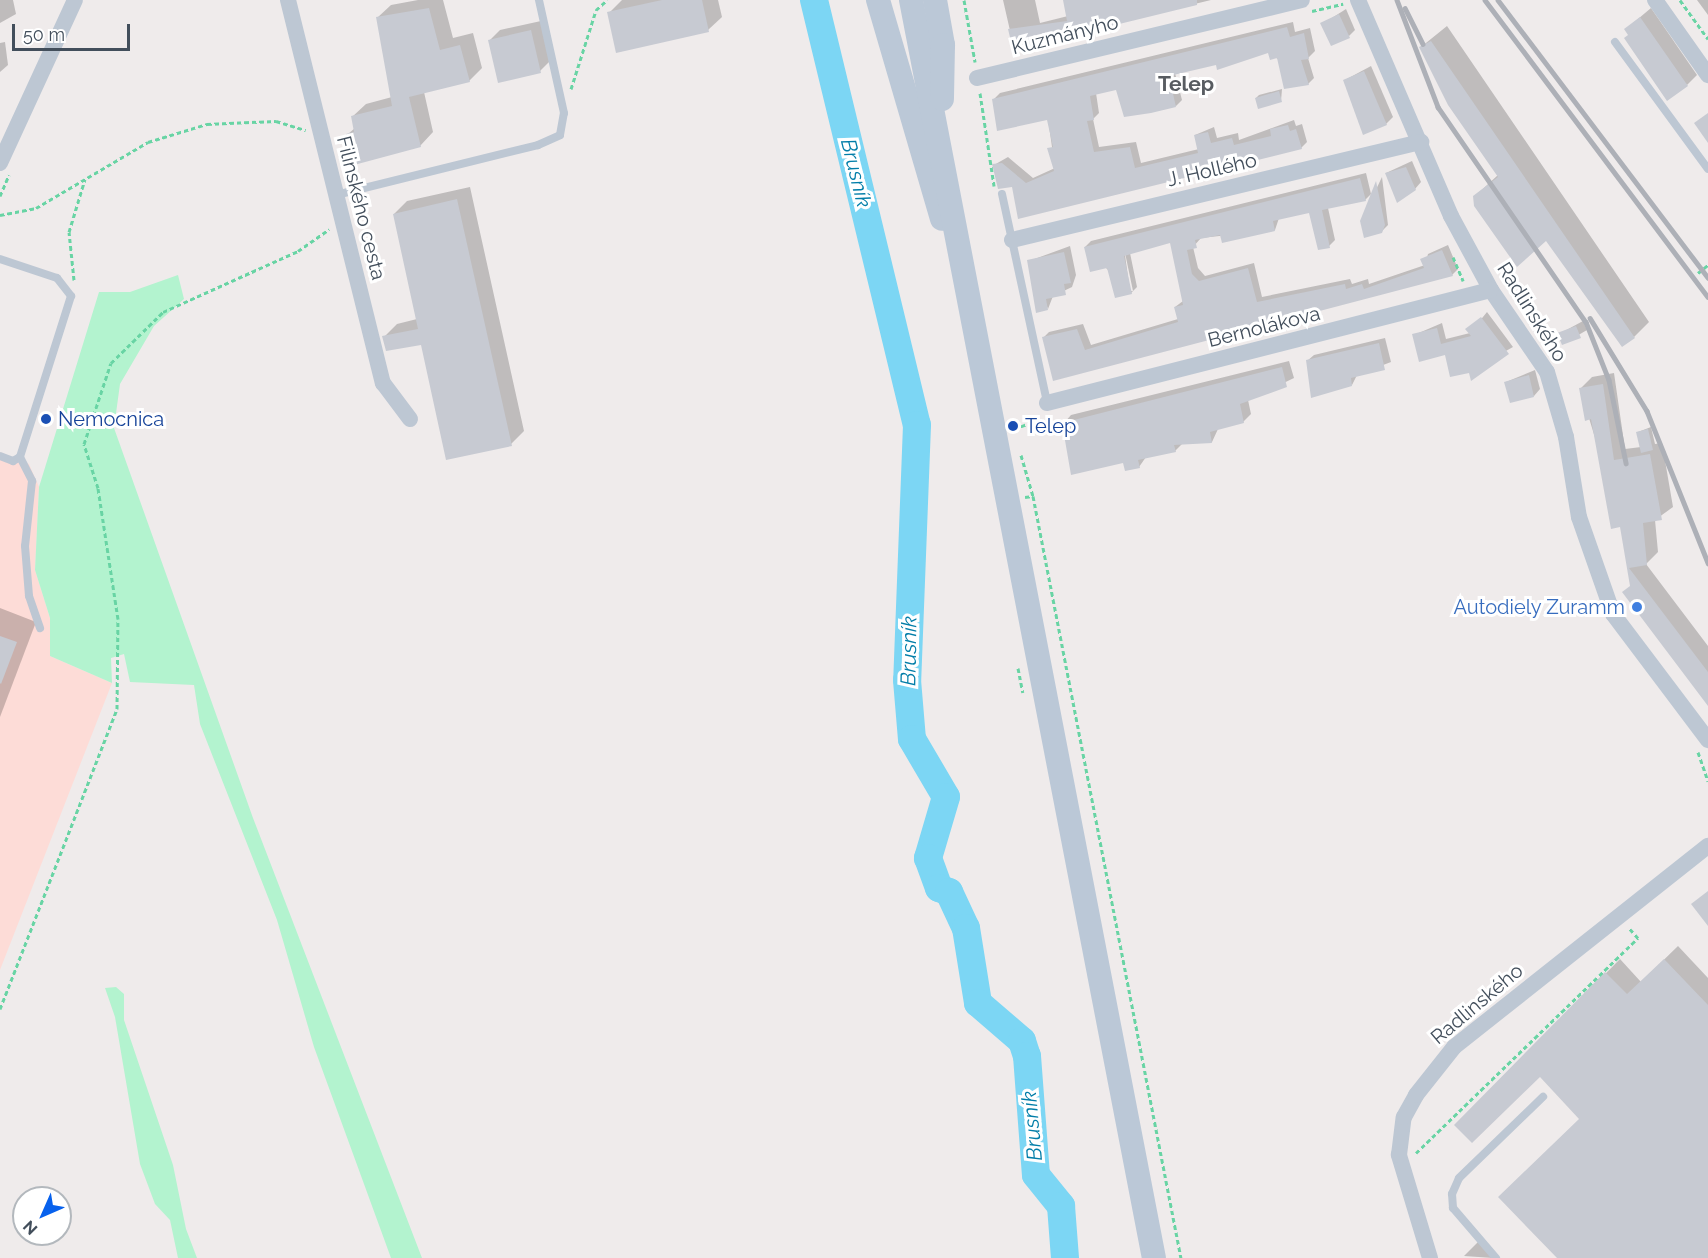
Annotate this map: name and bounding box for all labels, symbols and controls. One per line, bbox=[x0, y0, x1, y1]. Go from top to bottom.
street label: Kuzmányho bbox=[1009, 10, 1121, 60]
scale bar bbox=[15, 12, 134, 50]
text: 50 m bbox=[23, 24, 65, 45]
district label: Telep bbox=[1158, 71, 1214, 97]
street label: Filinského cesta bbox=[332, 133, 390, 283]
water label: Brusník bbox=[835, 136, 877, 210]
street label: J. Hollého bbox=[1165, 148, 1259, 192]
street label: Radlinského bbox=[1492, 258, 1572, 366]
street label: Bernolákova bbox=[1205, 301, 1323, 353]
place label: Nemocnica bbox=[58, 407, 164, 431]
marker: Nemocnica bbox=[39, 412, 53, 426]
place label: Telep bbox=[1025, 414, 1076, 438]
marker: Telep bbox=[1006, 419, 1020, 433]
place label: Autodiely Zuramm bbox=[1453, 595, 1625, 619]
marker: Autodiely Zuramm bbox=[1630, 600, 1644, 614]
water label: Brusník bbox=[896, 616, 922, 686]
street label: Radlinského bbox=[1426, 959, 1528, 1049]
water label: Brusník bbox=[1016, 1090, 1048, 1162]
north arrow bbox=[12, 1186, 72, 1246]
text: N bbox=[19, 1217, 41, 1239]

